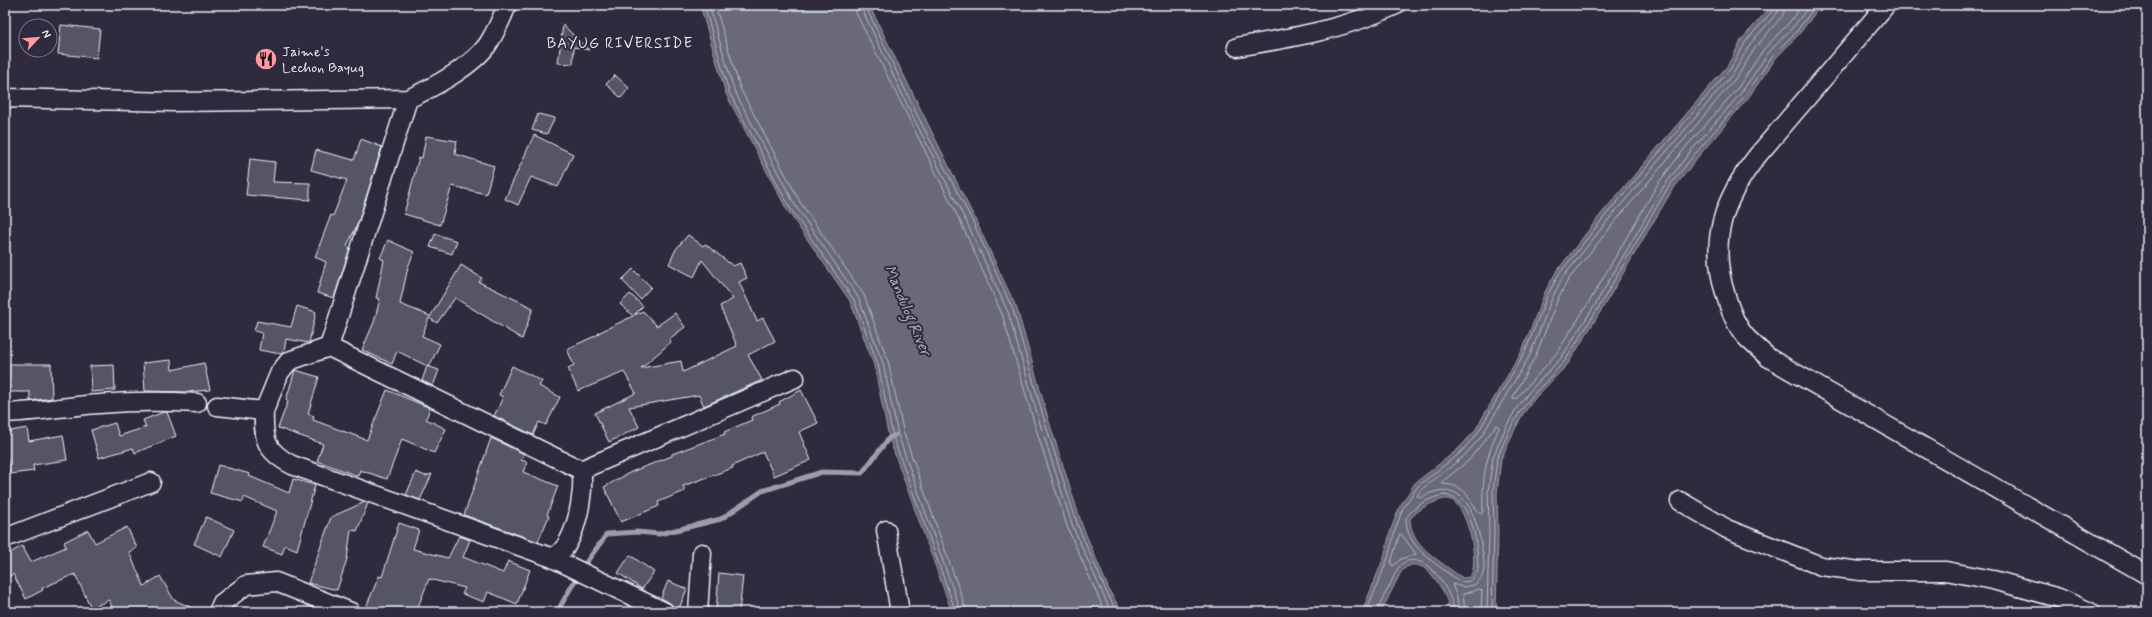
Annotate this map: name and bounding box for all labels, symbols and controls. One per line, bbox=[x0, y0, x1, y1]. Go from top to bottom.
north arrow bbox=[18, 18, 58, 58]
text: N bbox=[38, 28, 54, 40]
district label: BAYUG RIVERSIDE bbox=[547, 34, 693, 54]
place label: Jaime's Lechon Bayug bbox=[282, 43, 364, 77]
restaurant icon: Jaime's Lechon Bayug bbox=[253, 46, 279, 72]
water label: Mandulog River bbox=[877, 262, 936, 361]

